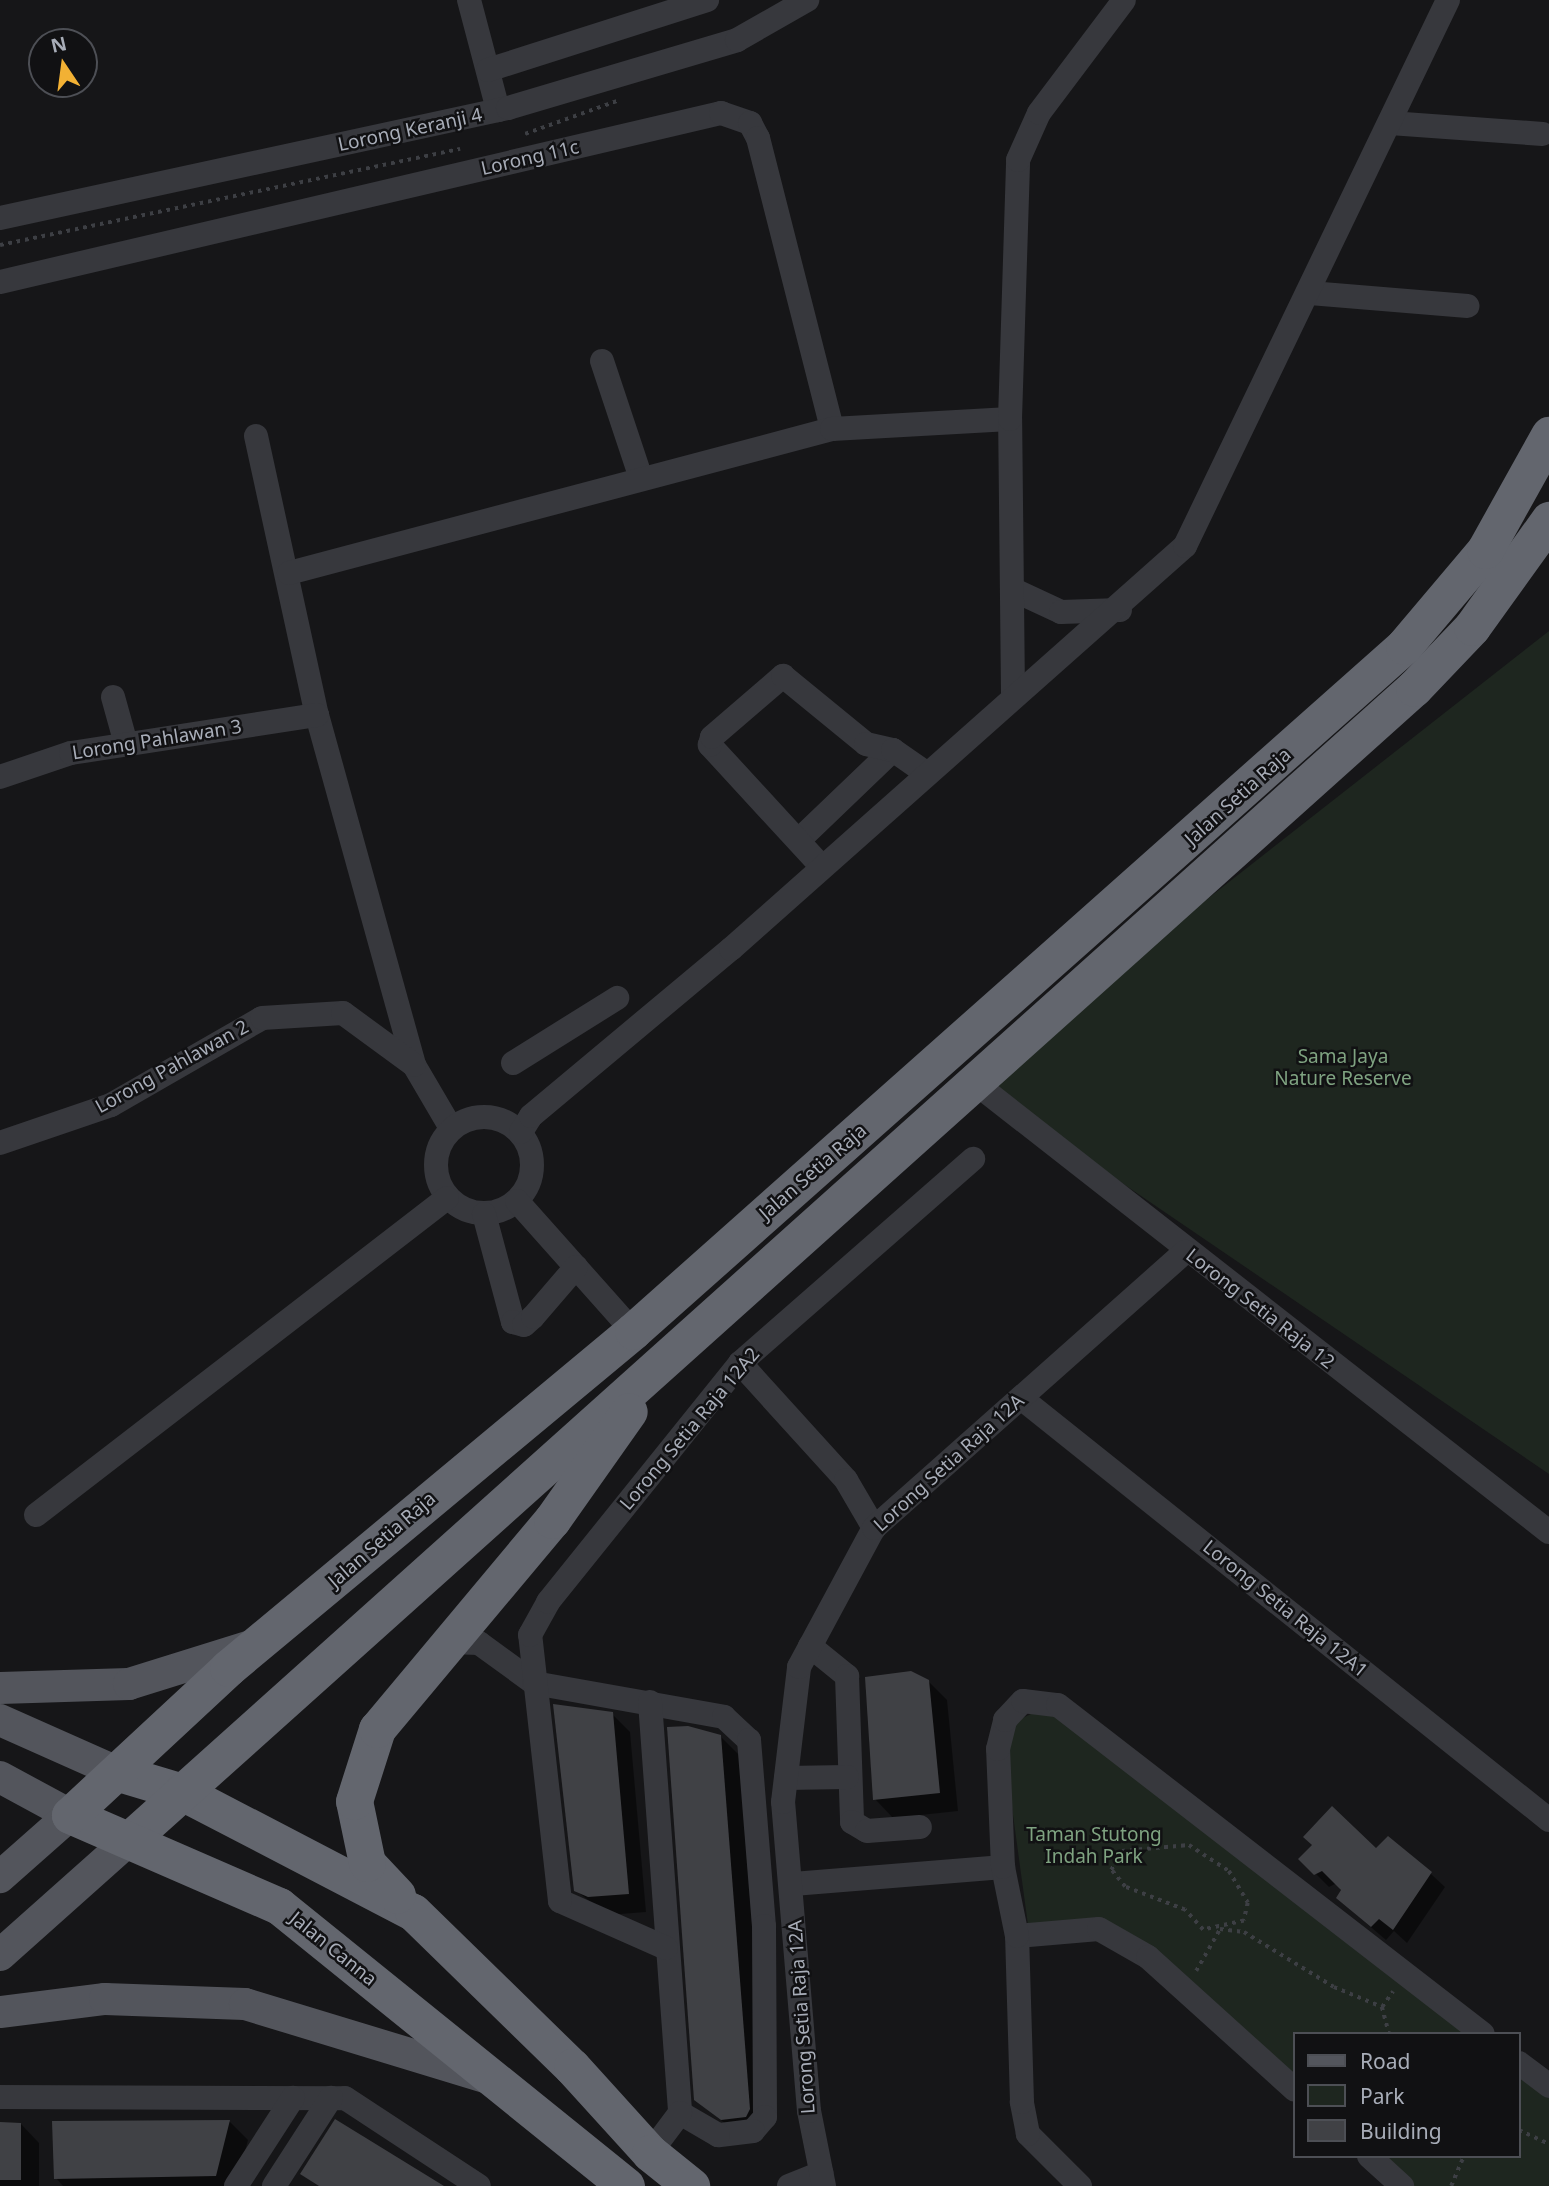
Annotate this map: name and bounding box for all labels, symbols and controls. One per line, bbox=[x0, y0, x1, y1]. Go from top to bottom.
north arrow bbox=[28, 28, 98, 98]
text: N bbox=[48, 30, 69, 59]
street label: Lorong Keranji 4 bbox=[336, 104, 484, 156]
street label: Lorong 11c bbox=[479, 136, 581, 180]
street label: Lorong Pahlawan 3 bbox=[71, 715, 243, 765]
street label: Jalan Setia Raja bbox=[1180, 743, 1296, 851]
street label: Lorong Pahlawan 2 bbox=[92, 1015, 252, 1119]
park label: Sama Jaya Nature Reserve bbox=[1274, 1046, 1412, 1090]
street label: Jalan Setia Raja bbox=[755, 1119, 871, 1225]
street label: Lorong Setia Raja 12 bbox=[1181, 1244, 1339, 1374]
street label: Lorong Setia Raja 12A2 bbox=[615, 1343, 765, 1515]
street label: Lorong Setia Raja 12A bbox=[869, 1390, 1029, 1536]
street label: Jalan Setia Raja bbox=[324, 1487, 440, 1593]
street label: Lorong Setia Raja 12A1 bbox=[1198, 1536, 1372, 1682]
park label: Taman Stutong Indah Park bbox=[1026, 1824, 1162, 1868]
street label: Jalan Canna bbox=[285, 1907, 381, 1991]
street label: Lorong Setia Raja 12A bbox=[784, 1919, 820, 2115]
legend bbox=[1294, 2032, 1521, 2158]
text: Road bbox=[1360, 2047, 1410, 2075]
text: Park bbox=[1360, 2082, 1404, 2110]
text: Building bbox=[1360, 2117, 1442, 2145]

